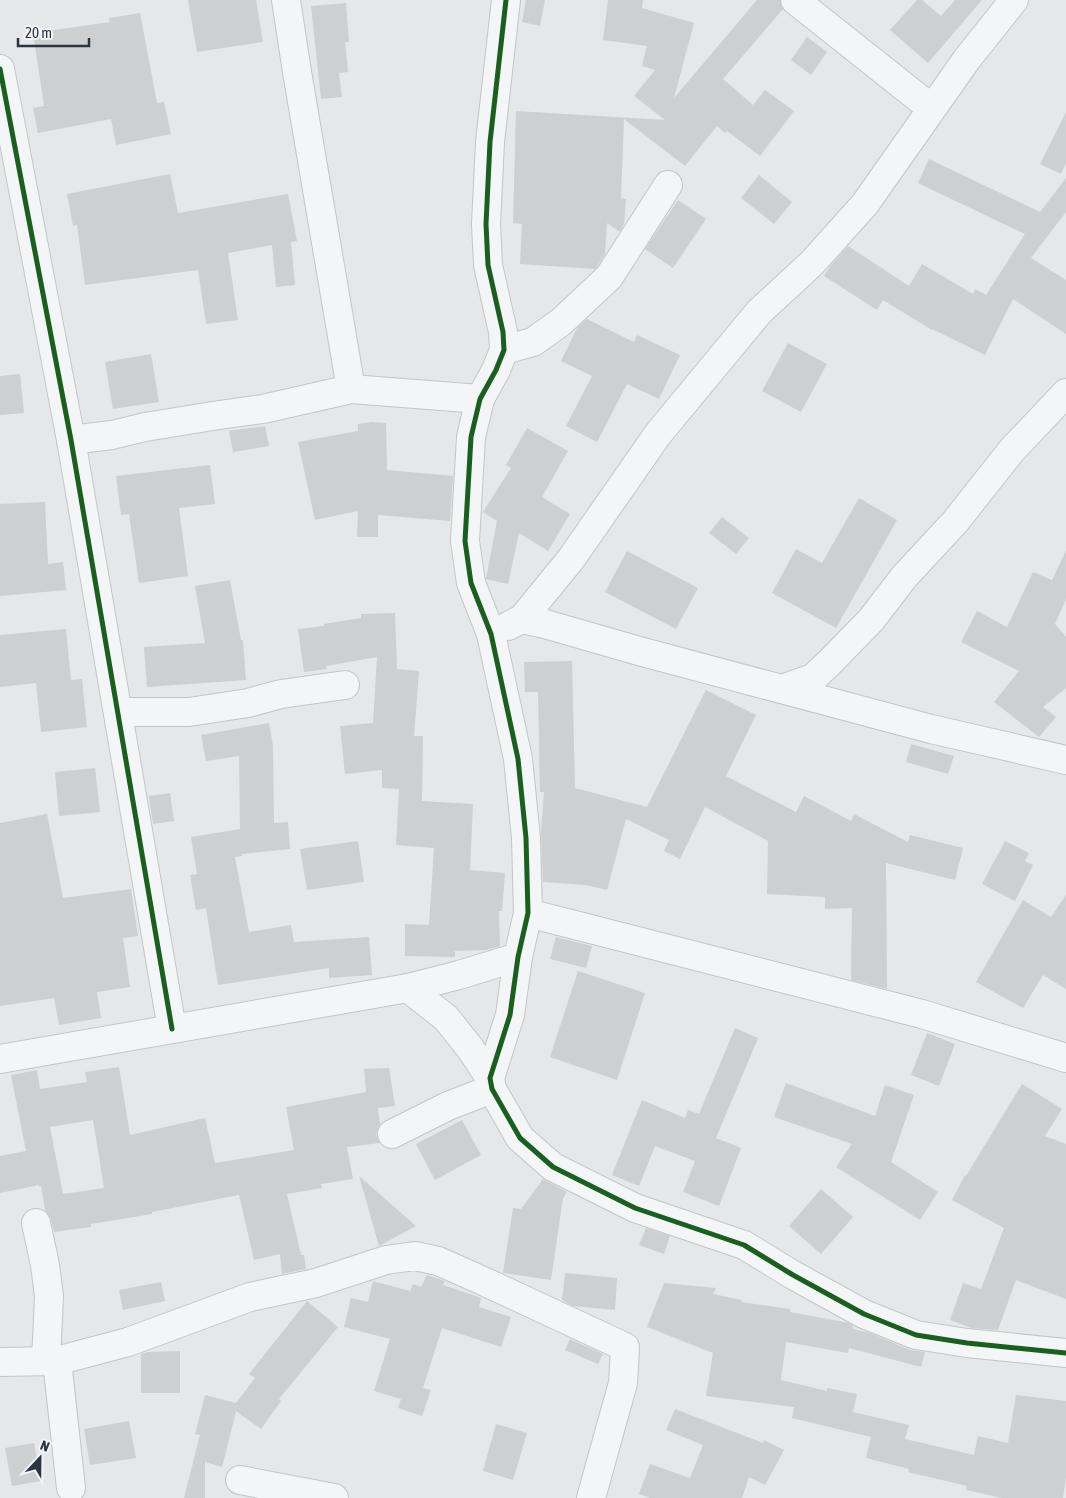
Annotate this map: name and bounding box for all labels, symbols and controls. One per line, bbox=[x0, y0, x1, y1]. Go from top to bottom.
scale bar bbox=[18, 15, 89, 47]
text: 20 m bbox=[25, 24, 52, 41]
north arrow bbox=[15, 1433, 65, 1483]
text: N bbox=[38, 1437, 52, 1455]

